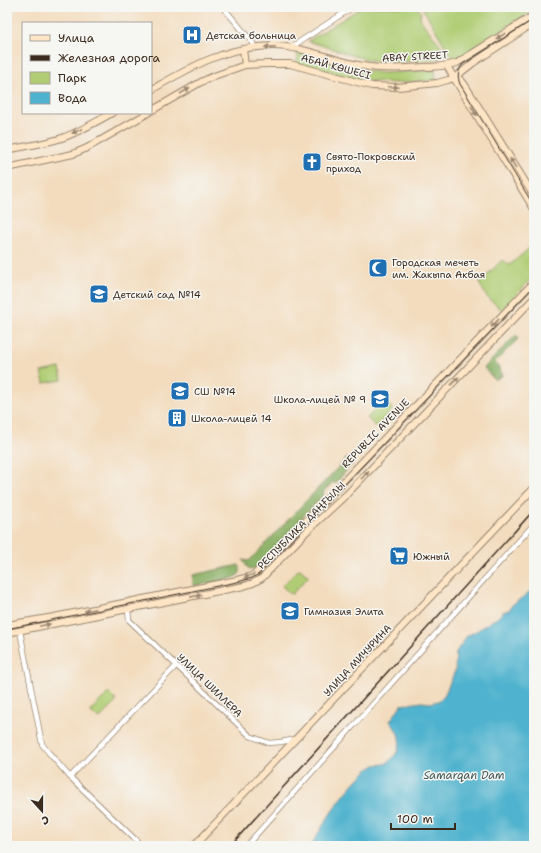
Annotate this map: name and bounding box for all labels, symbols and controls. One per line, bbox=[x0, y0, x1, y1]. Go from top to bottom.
legend bbox=[22, 22, 152, 114]
hospital icon: Детская больница bbox=[181, 24, 203, 46]
place label: Детская больница bbox=[206, 29, 297, 42]
text: Улица bbox=[58, 30, 95, 46]
one-way arrow bbox=[495, 32, 507, 39]
one-way arrow bbox=[263, 44, 276, 50]
street label: ABAY STREET bbox=[382, 48, 448, 65]
text: Железная дорога bbox=[58, 50, 161, 66]
street label: АБАЙ КӨШЕСІ bbox=[300, 51, 373, 82]
text: Парк bbox=[58, 70, 87, 86]
one-way arrow bbox=[387, 84, 400, 90]
one-way arrow bbox=[179, 88, 191, 95]
text: Вода bbox=[58, 90, 87, 106]
one-way arrow bbox=[470, 106, 478, 116]
one-way arrow bbox=[72, 128, 83, 134]
place label: Свято-Покровский приход bbox=[326, 150, 416, 175]
church icon: Свято-Покровский приход bbox=[301, 151, 323, 173]
one-way arrow bbox=[510, 157, 517, 169]
place label: Городская мечеть им. Жакыпа Акбая bbox=[392, 256, 485, 281]
mosque icon: Городская мечеть им. Жакыпа Акбая bbox=[367, 257, 389, 279]
school or university icon: Детский сад №14 bbox=[88, 283, 110, 305]
place label: Детский сад №14 bbox=[113, 288, 201, 301]
one-way arrow bbox=[490, 318, 499, 328]
one-way arrow bbox=[450, 376, 460, 386]
school or university icon: СШ №14 bbox=[169, 380, 191, 402]
place label: СШ №14 bbox=[194, 385, 236, 398]
school or university icon: Школа-лицей № 9 bbox=[369, 388, 391, 410]
place label: Школа-лицей № 9 bbox=[274, 393, 366, 406]
street label: REPUBLIC AVENUE bbox=[339, 396, 412, 471]
building icon: Школа-лицей 14 bbox=[166, 407, 188, 429]
place label: Школа-лицей 14 bbox=[191, 412, 272, 425]
one-way arrow bbox=[360, 470, 370, 480]
street label: РЕСПУБЛИКА ДАҢҒЫЛЫ bbox=[255, 479, 348, 572]
supermarket icon: Южный bbox=[388, 545, 410, 567]
place label: Южный bbox=[413, 550, 450, 563]
one-way arrow bbox=[242, 574, 254, 580]
one-way arrow bbox=[190, 592, 203, 598]
school or university icon: Гимназия Элита bbox=[279, 600, 301, 622]
place label: Гимназия Элита bbox=[304, 605, 384, 618]
one-way arrow bbox=[84, 607, 96, 613]
one-way arrow bbox=[39, 622, 51, 628]
street label: УЛИЦА МИЧУРИНА bbox=[321, 622, 394, 699]
street label: УЛИЦА ШИЛЛЕРА bbox=[174, 651, 245, 720]
water label: Samarqan Dam bbox=[423, 768, 505, 783]
north arrow bbox=[22, 791, 62, 831]
scale bar bbox=[391, 805, 455, 831]
text: 100 m bbox=[397, 811, 433, 827]
text: С bbox=[39, 812, 51, 828]

